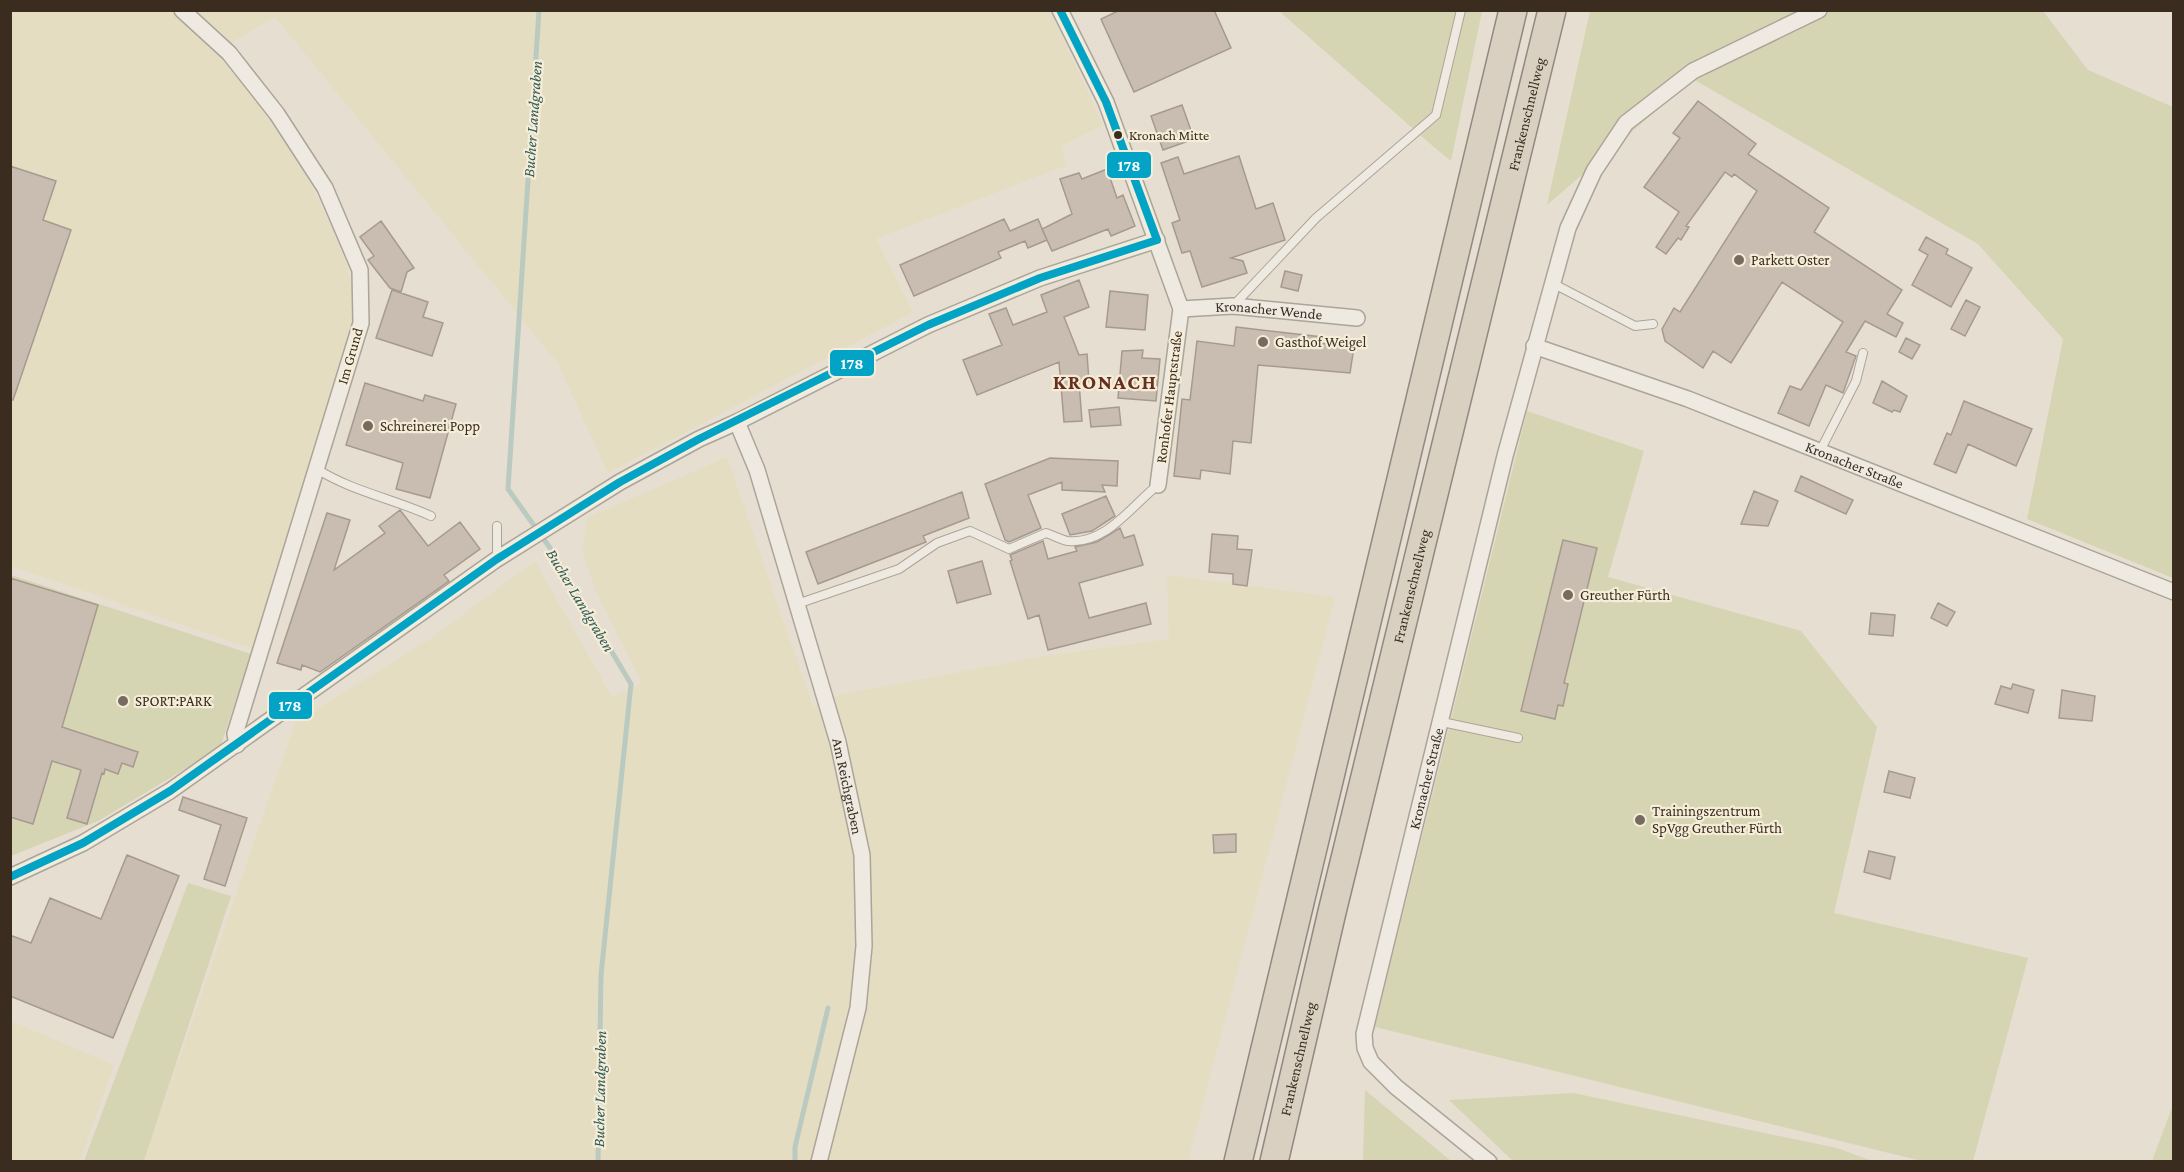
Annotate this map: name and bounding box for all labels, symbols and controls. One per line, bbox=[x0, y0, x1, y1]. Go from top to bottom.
street label: Frankenschnellweg bbox=[1505, 56, 1549, 173]
water label: Bucher Landgraben bbox=[520, 60, 546, 178]
place label: Kronach Mitte bbox=[1129, 127, 1209, 143]
marker: Kronach Mitte bbox=[1112, 129, 1124, 141]
line badge: 178 bbox=[1106, 151, 1152, 179]
text: 178 bbox=[1118, 157, 1140, 174]
place label: Parkett Oster bbox=[1751, 252, 1830, 268]
marker: Parkett Oster bbox=[1732, 253, 1746, 267]
street label: Kronacher Wende bbox=[1215, 298, 1323, 323]
street label: Im Grund bbox=[334, 326, 366, 386]
street label: Ronhofer Hauptstraße bbox=[1153, 329, 1186, 464]
place label: Gasthof Weigel bbox=[1275, 334, 1366, 351]
marker: Gasthof Weigel bbox=[1256, 335, 1270, 349]
line badge: 178 bbox=[829, 349, 875, 377]
text: 178 bbox=[841, 355, 863, 372]
district label: KRONACH bbox=[1053, 370, 1157, 394]
place label: Schreinerei Popp bbox=[380, 418, 480, 435]
marker: Schreinerei Popp bbox=[361, 419, 375, 433]
street label: Kronacher Straße bbox=[1803, 438, 1906, 492]
street label: Frankenschnellweg bbox=[1390, 528, 1434, 645]
water label: Bucher Landgraben bbox=[542, 546, 618, 655]
place label: Greuther Fürth bbox=[1580, 587, 1670, 603]
marker: Greuther Fürth bbox=[1561, 588, 1575, 602]
line badge: 178 bbox=[268, 691, 313, 720]
place label: SPORT:PARK bbox=[135, 693, 212, 709]
marker: SPORT:PARK bbox=[116, 694, 130, 708]
text: 178 bbox=[279, 697, 301, 714]
street label: Kronacher Straße bbox=[1406, 726, 1447, 831]
street label: Am Reichgraben bbox=[829, 737, 865, 836]
place label: Trainingszentrum SpVgg Greuther Fürth bbox=[1652, 803, 1782, 837]
marker: Trainingszentrum SpVgg Greuther Fürth bbox=[1633, 813, 1647, 827]
street label: Frankenschnellweg bbox=[1277, 1000, 1320, 1117]
water label: Bucher Landgraben bbox=[590, 1030, 610, 1148]

